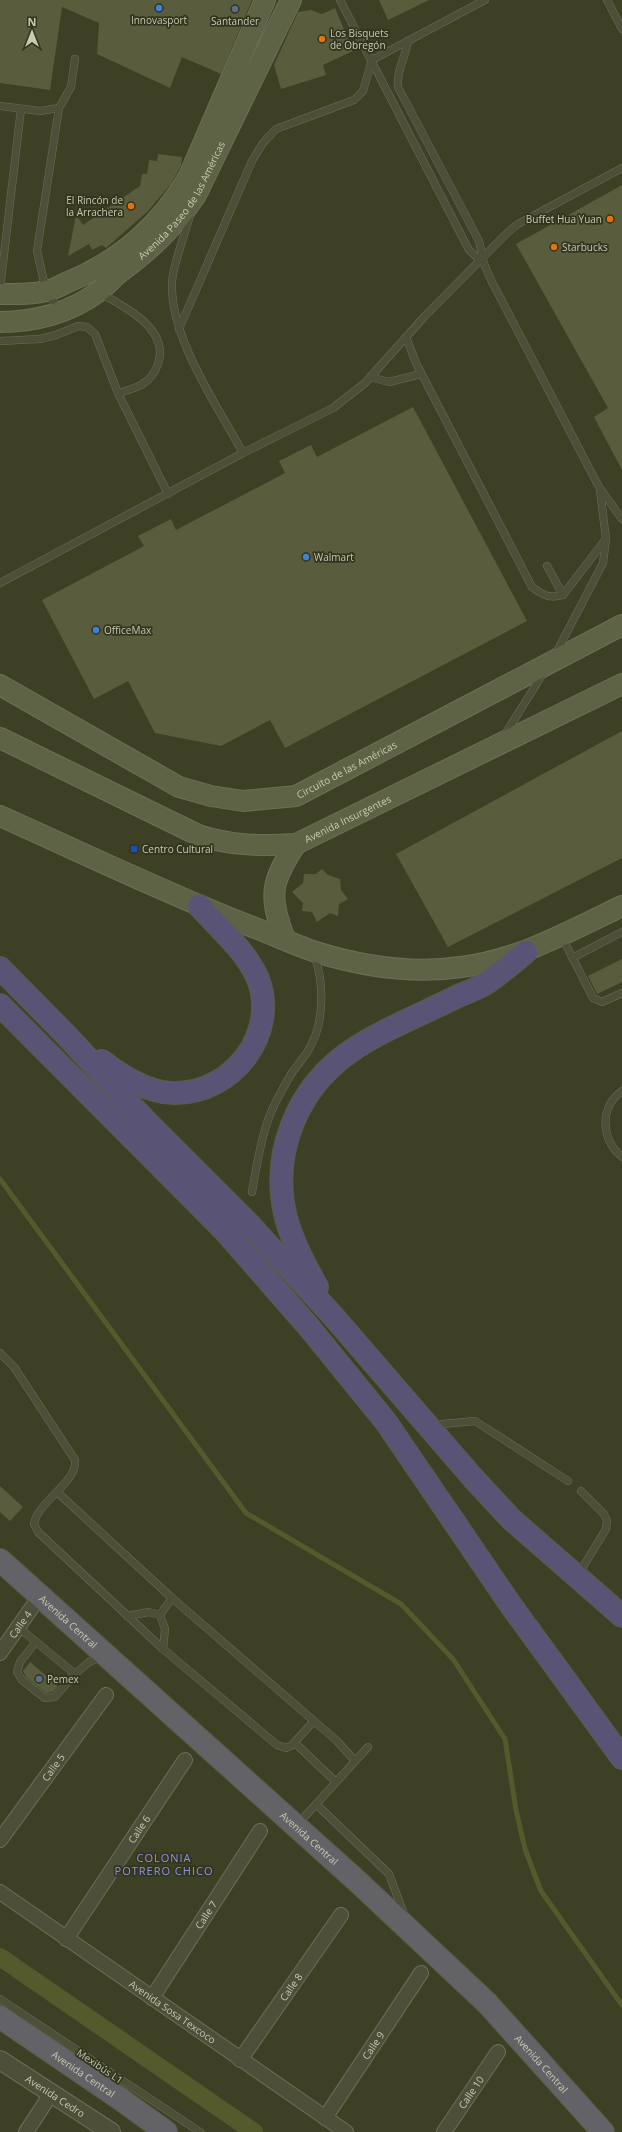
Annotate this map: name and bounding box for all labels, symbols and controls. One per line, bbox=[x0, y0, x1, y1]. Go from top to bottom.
marker: Innovasport bbox=[154, 3, 164, 13]
marker: Santander bbox=[230, 4, 240, 14]
north arrow bbox=[12, 12, 52, 52]
place label: Innovasport bbox=[131, 13, 188, 27]
text: N bbox=[28, 14, 36, 29]
place label: Santander bbox=[211, 14, 259, 28]
place label: Los Bisquets de Obregón bbox=[330, 26, 389, 52]
marker: Los Bisquets de Obregón bbox=[317, 34, 327, 44]
street label: Avenida Paseo de las Américas bbox=[135, 139, 228, 262]
place label: El Rincón de la Arrachera bbox=[66, 193, 123, 219]
marker: El Rincón de la Arrachera bbox=[126, 201, 136, 211]
place label: Buffet Hua Yuan bbox=[526, 212, 602, 226]
marker: Buffet Hua Yuan bbox=[605, 214, 615, 224]
place label: Starbucks bbox=[562, 240, 608, 254]
marker: Starbucks bbox=[549, 242, 559, 252]
place label: Walmart bbox=[314, 550, 354, 564]
marker: Walmart bbox=[301, 552, 311, 562]
place label: OfficeMax bbox=[104, 623, 152, 637]
marker: OfficeMax bbox=[91, 625, 101, 635]
street label: Circuito de las Américas bbox=[294, 737, 399, 802]
street label: Avenida Insurgentes bbox=[302, 791, 394, 846]
place label: Centro Cultural bbox=[142, 842, 213, 856]
marker: Centro Cultural bbox=[129, 844, 139, 854]
street label: Avenida Central bbox=[36, 1592, 101, 1651]
street label: Calle 4 bbox=[6, 1607, 35, 1641]
place label: Pemex bbox=[47, 1672, 80, 1686]
marker: Pemex bbox=[34, 1674, 44, 1684]
street label: Calle 5 bbox=[38, 1751, 68, 1784]
street label: Avenida Central bbox=[277, 1808, 341, 1868]
street label: Calle 6 bbox=[125, 1812, 154, 1846]
district label: COLONIA POTRERO CHICO bbox=[115, 1850, 213, 1878]
street label: Calle 7 bbox=[191, 1898, 220, 1932]
street label: Calle 8 bbox=[276, 1970, 306, 2004]
street label: Avenida Sosa Texcoco bbox=[127, 1977, 219, 2047]
street label: Calle 9 bbox=[359, 2028, 388, 2062]
street label: Avenida Central bbox=[512, 2032, 571, 2096]
street label: Mexibús L1 bbox=[74, 2045, 126, 2087]
street label: Avenida Central bbox=[49, 2047, 118, 2100]
street label: Avenida Cedro bbox=[23, 2072, 88, 2120]
street label: Calle 10 bbox=[455, 2073, 487, 2111]

